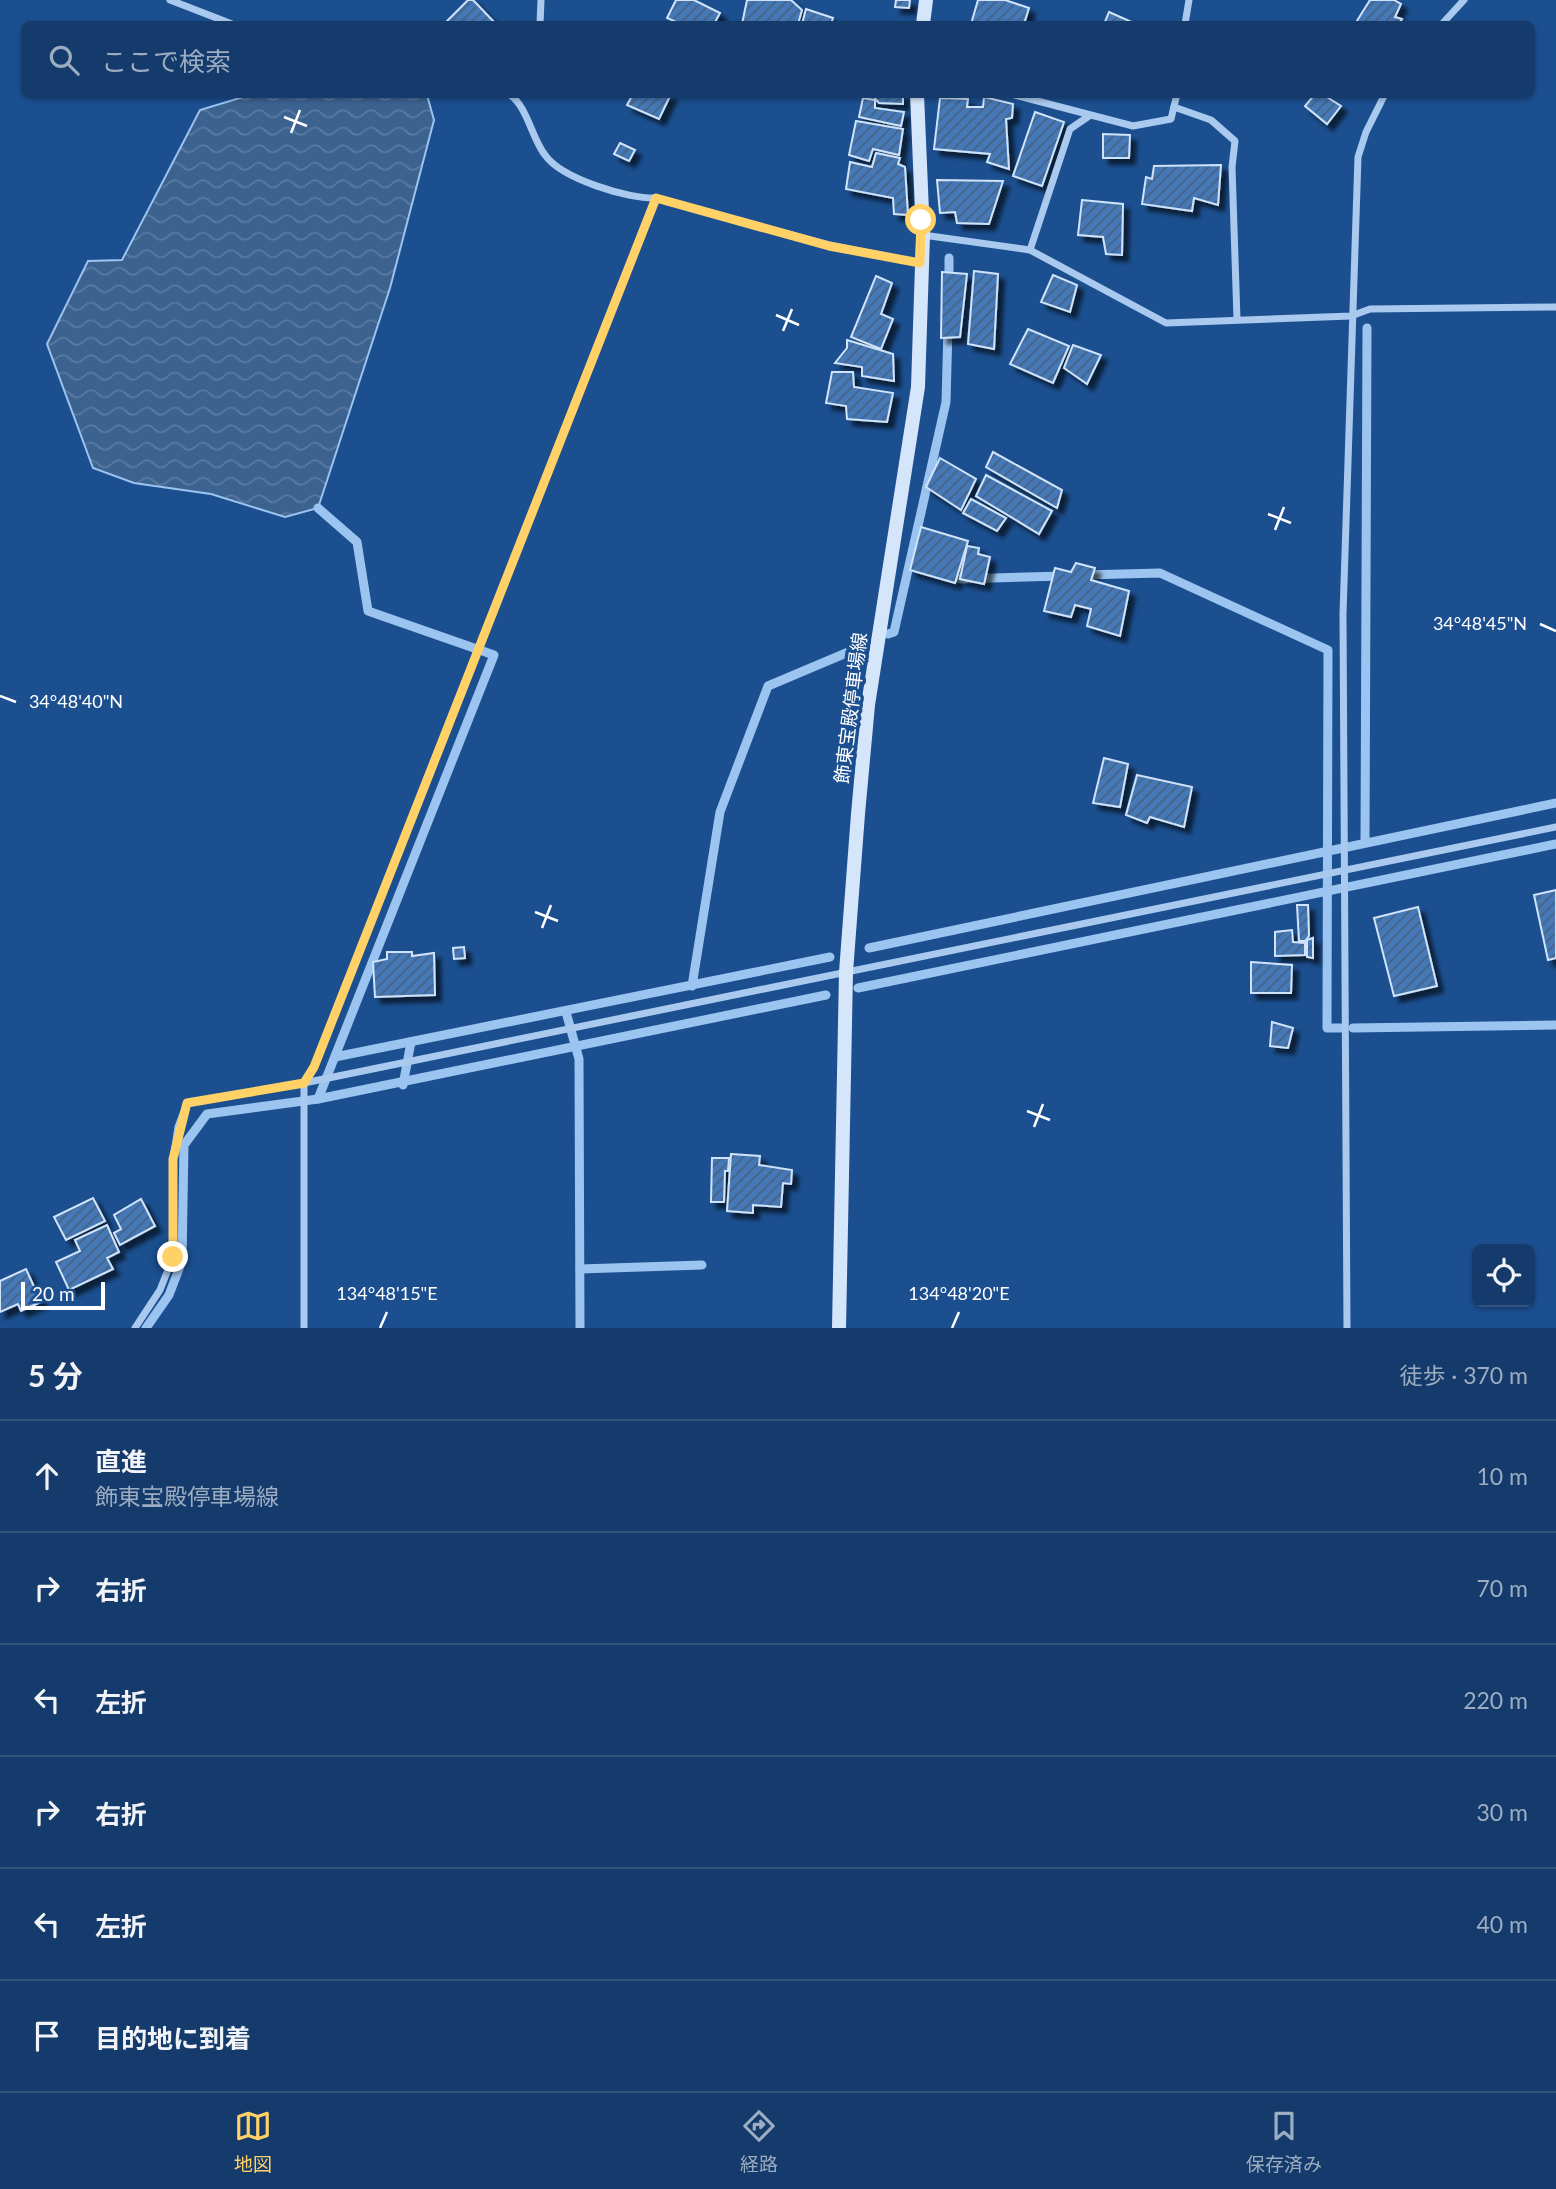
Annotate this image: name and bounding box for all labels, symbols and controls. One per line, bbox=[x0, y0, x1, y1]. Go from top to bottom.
search box bbox=[21, 21, 1535, 98]
icon: search bbox=[45, 41, 83, 79]
text: ここで検索 bbox=[101, 45, 231, 77]
route start bbox=[905, 204, 936, 235]
text: 34°48'45"N bbox=[1433, 612, 1527, 634]
street label: 飾東宝殿停車場線 bbox=[829, 631, 871, 785]
text: 34°48'40"N bbox=[29, 690, 123, 712]
route end bbox=[157, 1241, 188, 1272]
map controls bbox=[1472, 1244, 1535, 1307]
button: locate bbox=[1472, 1244, 1535, 1307]
scale bar bbox=[21, 1279, 105, 1311]
text: 20 m bbox=[32, 1282, 75, 1305]
text: 134°48'15"E bbox=[336, 1282, 438, 1304]
text: 134°48'20"E bbox=[908, 1282, 1010, 1304]
text: 5 分 bbox=[28, 1357, 83, 1393]
text: 徒歩 · 370 m bbox=[1399, 1361, 1528, 1389]
text: 直進 bbox=[95, 1445, 147, 1477]
icon: ahead bbox=[28, 1457, 66, 1495]
text: 10 m bbox=[1477, 1462, 1528, 1490]
text: 飾東宝殿停車場線 bbox=[95, 1482, 279, 1510]
icon: right bbox=[28, 1569, 66, 1607]
text: 右折 bbox=[95, 1574, 147, 1606]
text: 70 m bbox=[1477, 1574, 1528, 1602]
icon: left bbox=[28, 1681, 66, 1719]
text: 左折 bbox=[95, 1686, 147, 1718]
text: 220 m bbox=[1463, 1686, 1528, 1714]
icon: right bbox=[28, 1793, 66, 1831]
text: 右折 bbox=[95, 1798, 147, 1830]
text: 30 m bbox=[1477, 1798, 1528, 1826]
icon: left bbox=[28, 1905, 66, 1943]
text: 左折 bbox=[95, 1910, 147, 1942]
text: 40 m bbox=[1477, 1910, 1528, 1938]
icon: arrive bbox=[28, 2017, 66, 2055]
text: 目的地に到着 bbox=[95, 2022, 251, 2054]
tab: 地図 bbox=[234, 2107, 272, 2176]
tab: 経路 bbox=[740, 2107, 778, 2176]
tab: 保存済み bbox=[1246, 2107, 1322, 2176]

